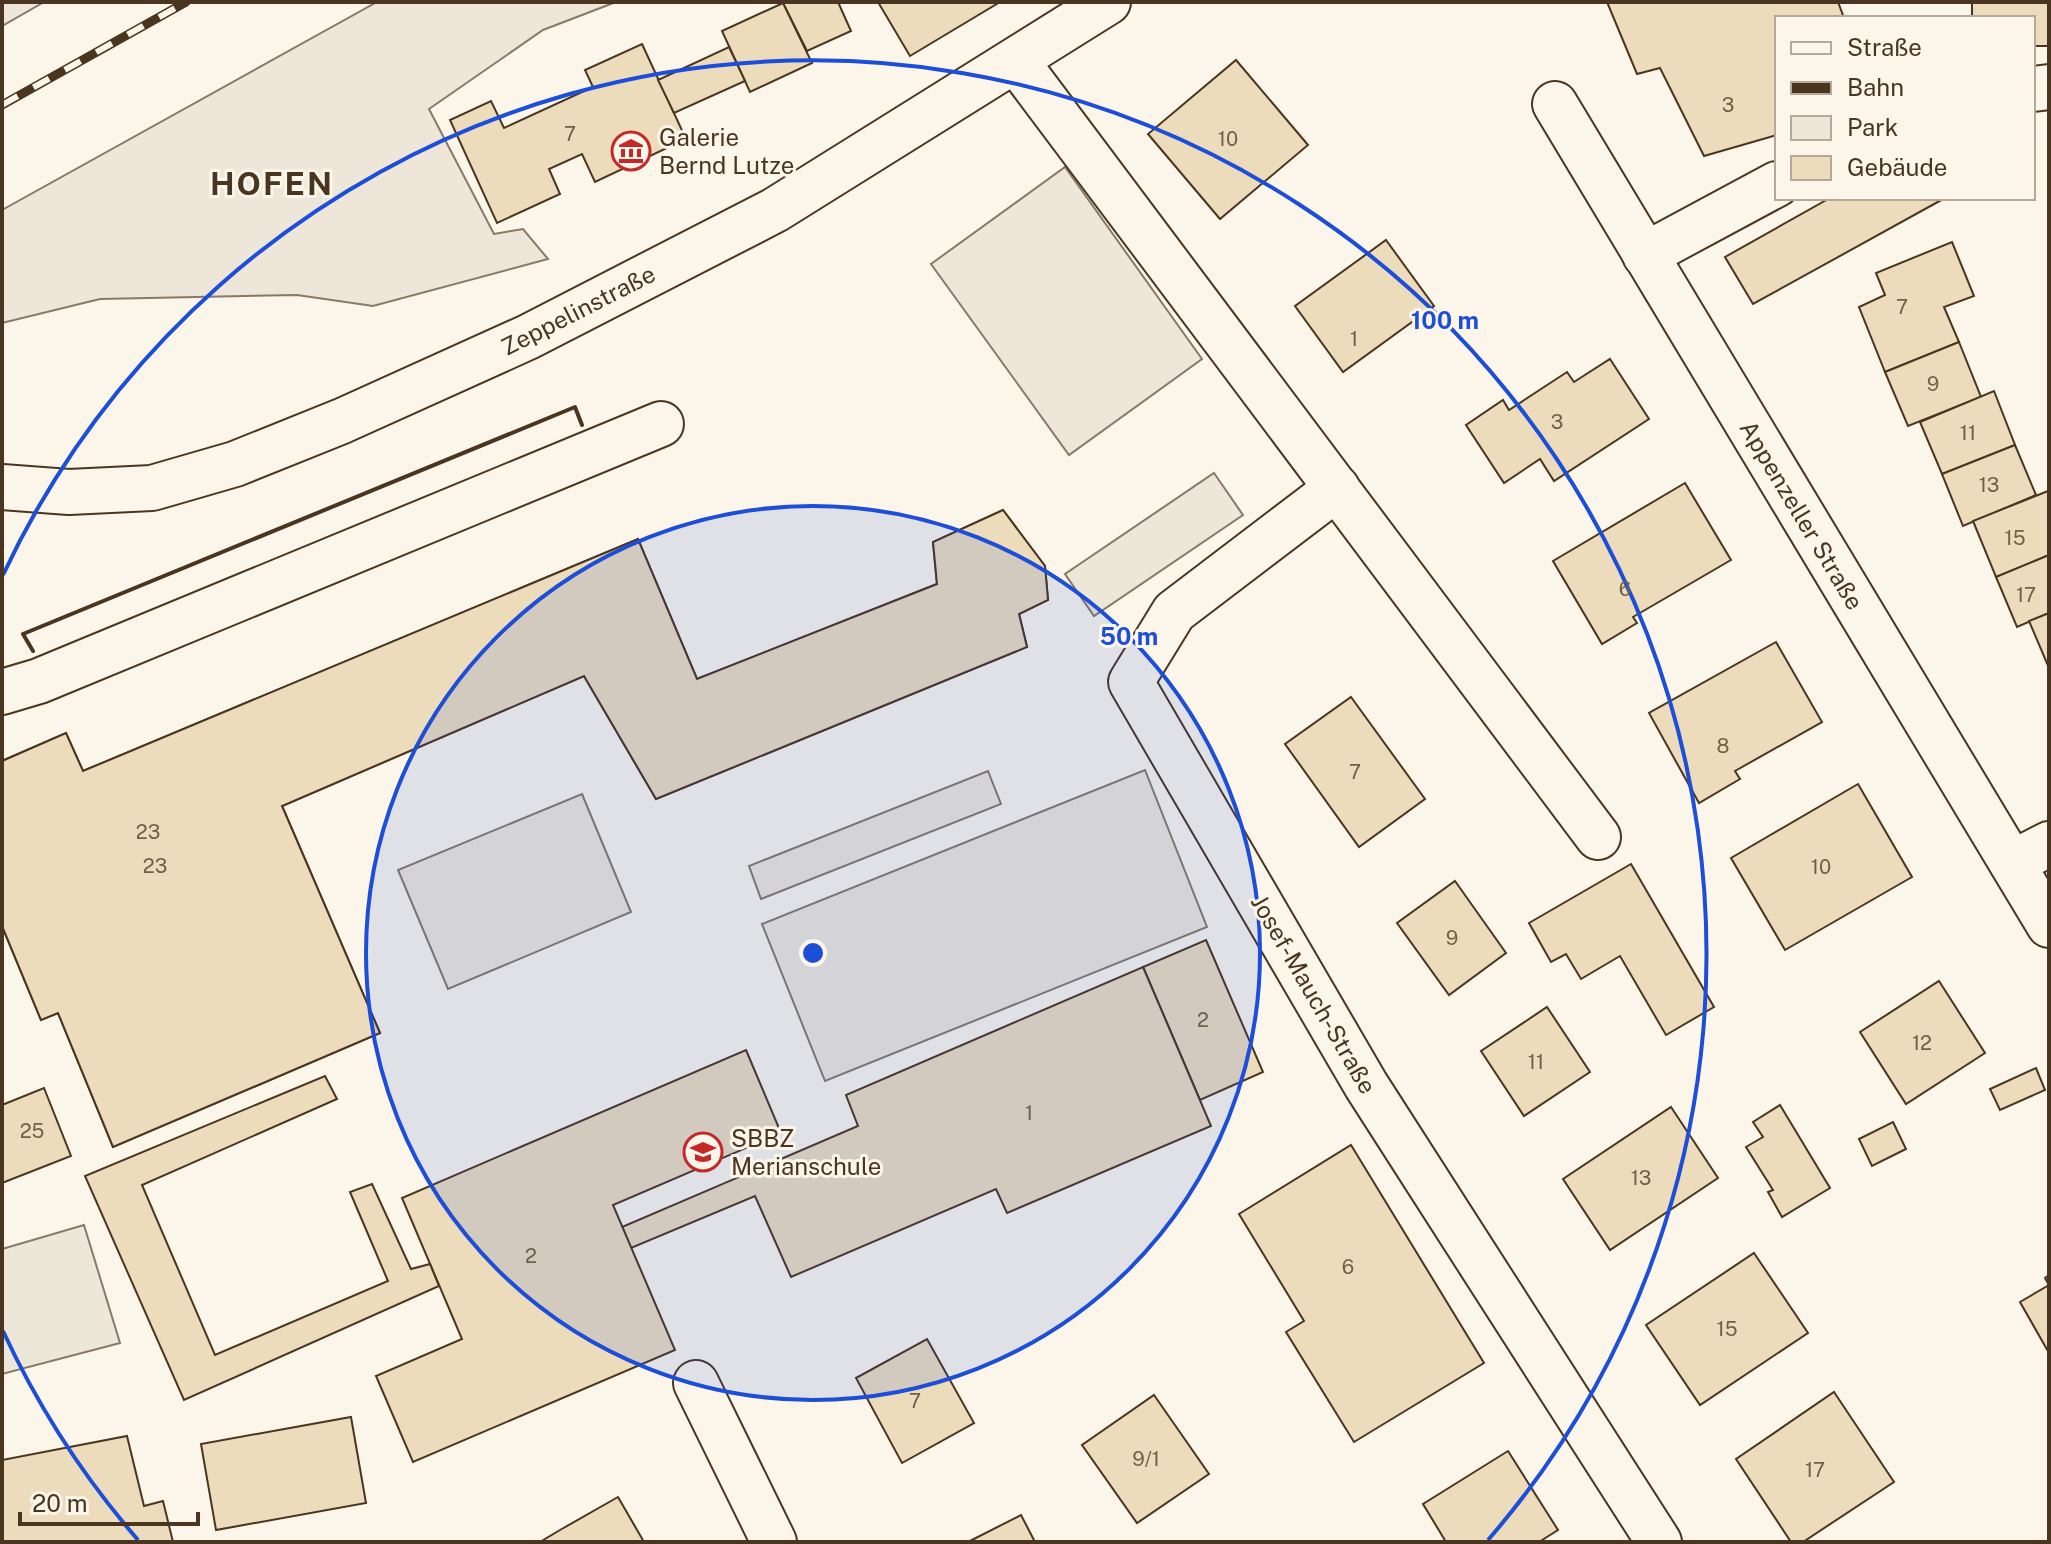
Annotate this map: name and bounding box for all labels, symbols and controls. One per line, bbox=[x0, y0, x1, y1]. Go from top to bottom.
legend bbox=[1775, 16, 2035, 200]
text: Straße bbox=[1847, 33, 1922, 61]
text: Bahn bbox=[1847, 73, 1904, 101]
house number: 3 bbox=[1722, 93, 1734, 117]
text: Park bbox=[1847, 113, 1898, 141]
house number: 7 bbox=[564, 122, 576, 146]
place label: Galerie Bernd Lutze bbox=[659, 123, 794, 179]
house number: 10 bbox=[1218, 127, 1238, 151]
museum icon: Galerie Bernd Lutze bbox=[610, 130, 652, 172]
text: Gebäude bbox=[1847, 153, 1947, 181]
district label: HOFEN bbox=[210, 165, 334, 202]
street label: Zeppelinstraße bbox=[496, 259, 660, 361]
house number: 7 bbox=[1896, 295, 1908, 319]
text: 100 m bbox=[1411, 306, 1479, 334]
house number: 1 bbox=[1350, 327, 1358, 351]
house number: 9 bbox=[1927, 372, 1939, 396]
house number: 3 bbox=[1551, 410, 1563, 434]
street label: Appenzeller Straße bbox=[1735, 415, 1869, 615]
house number: 11 bbox=[1960, 421, 1976, 445]
house number: 13 bbox=[1979, 473, 1999, 497]
house number: 15 bbox=[2005, 526, 2025, 550]
house number: 6 bbox=[1619, 577, 1631, 601]
house number: 17 bbox=[2016, 583, 2036, 607]
text: 50 m bbox=[1100, 622, 1158, 650]
house number: 8 bbox=[1717, 734, 1729, 758]
house number: 7 bbox=[1349, 760, 1361, 784]
house number: 23 bbox=[136, 820, 160, 844]
house number: 23 bbox=[143, 854, 167, 878]
house number: 10 bbox=[1811, 855, 1831, 879]
street label: Josef-Mauch-Straße bbox=[1246, 890, 1382, 1098]
house number: 9 bbox=[1446, 926, 1458, 950]
centre of rings bbox=[799, 939, 827, 967]
house number: 2 bbox=[1197, 1008, 1209, 1032]
house number: 12 bbox=[1912, 1031, 1932, 1055]
house number: 11 bbox=[1528, 1050, 1544, 1074]
house number: 1 bbox=[1025, 1101, 1033, 1125]
house number: 25 bbox=[20, 1119, 44, 1143]
place label: SBBZ Merianschule bbox=[731, 1124, 881, 1180]
school or university icon: SBBZ Merianschule bbox=[682, 1131, 724, 1173]
house number: 13 bbox=[1631, 1166, 1651, 1190]
house number: 2 bbox=[525, 1244, 537, 1268]
house number: 6 bbox=[1342, 1255, 1354, 1279]
house number: 15 bbox=[1717, 1317, 1737, 1341]
house number: 7 bbox=[909, 1389, 921, 1413]
house number: 9/1 bbox=[1132, 1447, 1160, 1471]
house number: 17 bbox=[1805, 1458, 1825, 1482]
scale bar bbox=[20, 1476, 198, 1526]
text: 20 m bbox=[32, 1489, 88, 1517]

